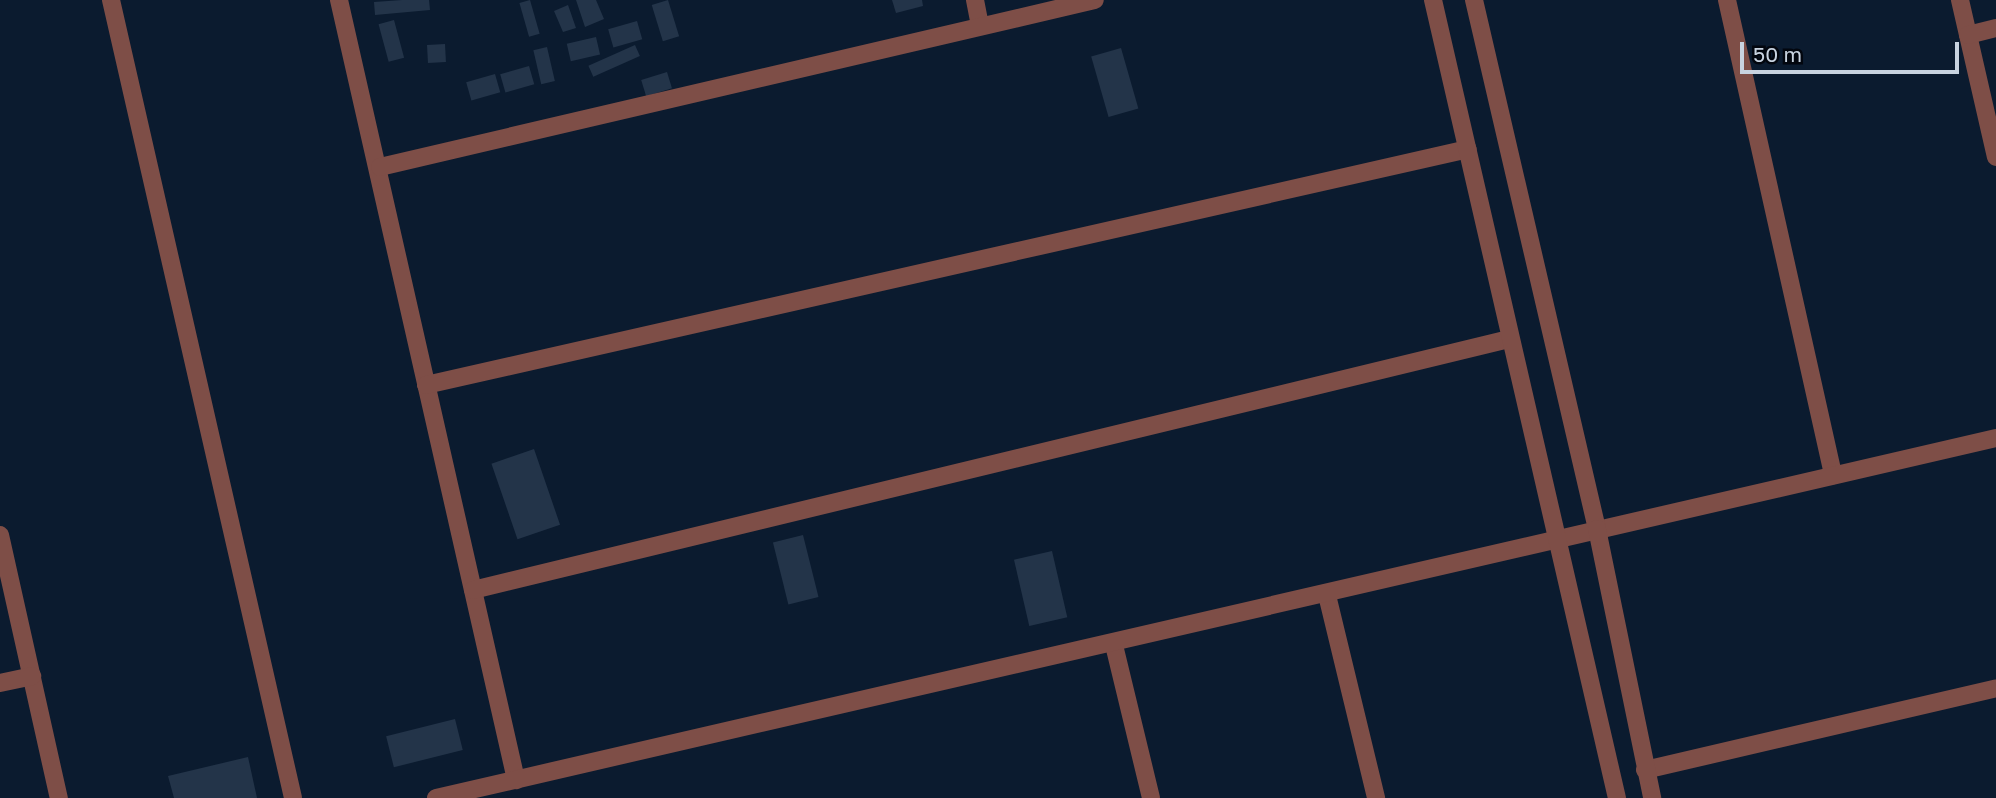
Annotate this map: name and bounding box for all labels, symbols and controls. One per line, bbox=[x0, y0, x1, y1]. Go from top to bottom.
scale bar bbox=[1744, 28, 1963, 72]
text: 50 m bbox=[1753, 41, 1802, 67]

